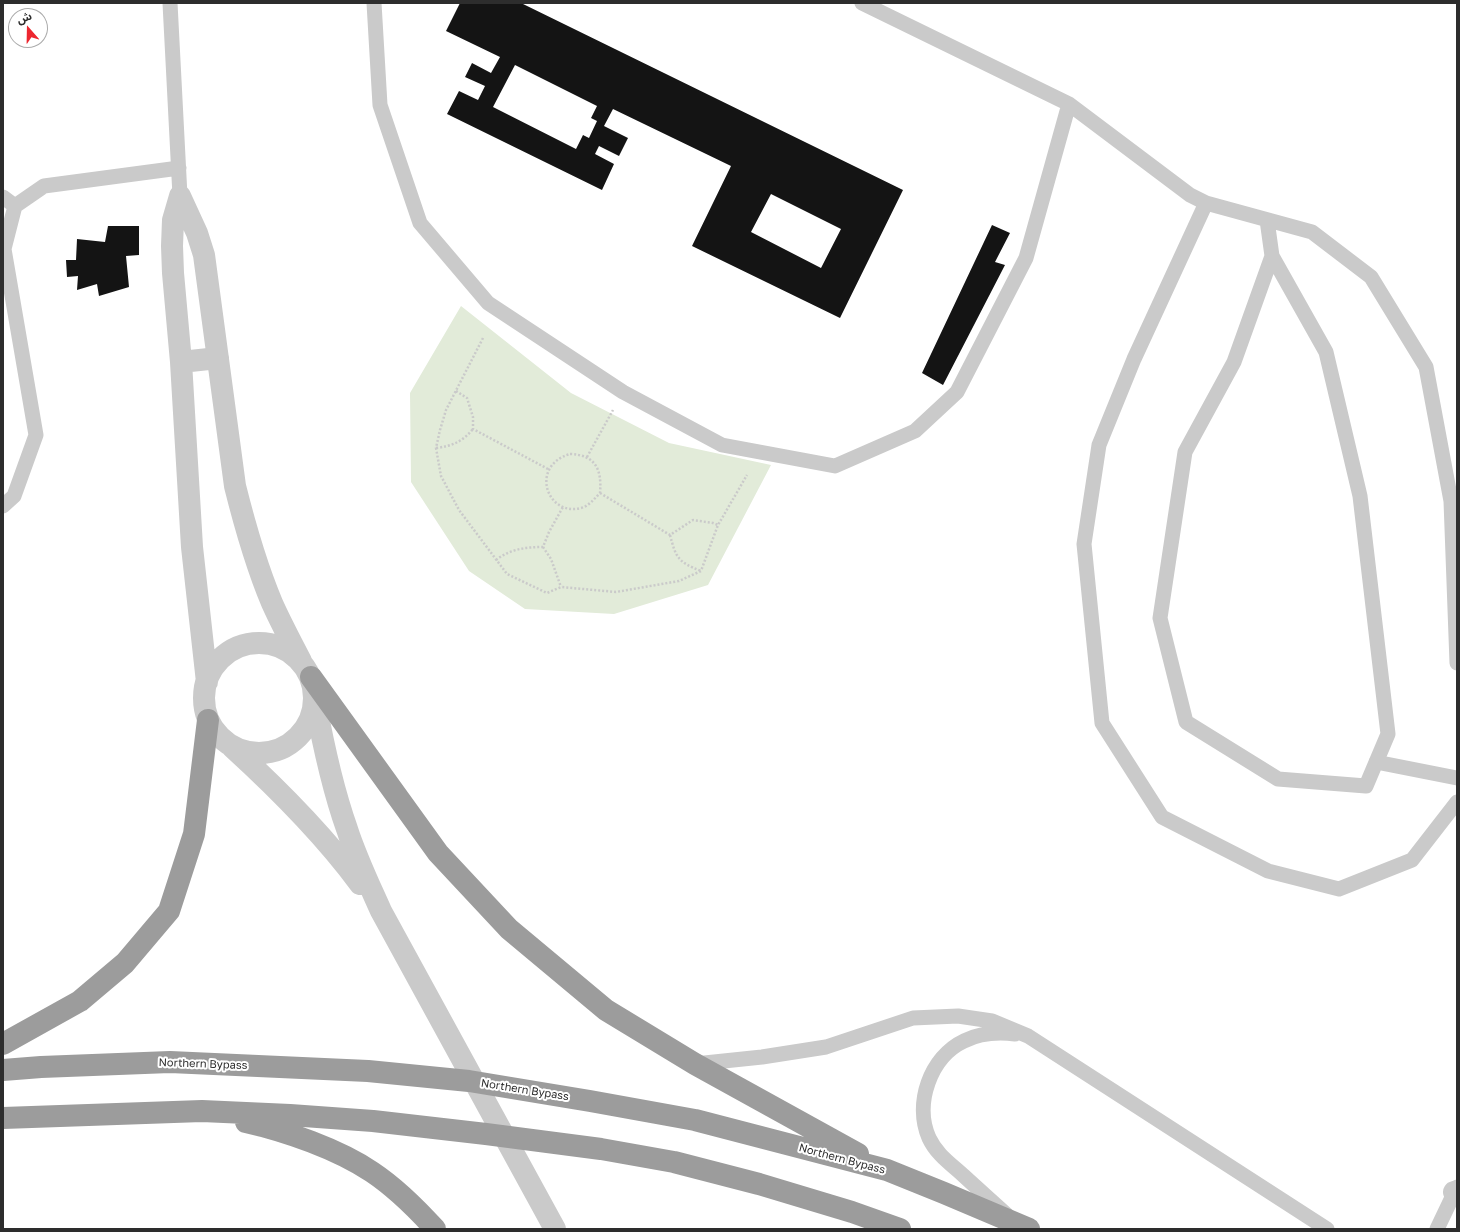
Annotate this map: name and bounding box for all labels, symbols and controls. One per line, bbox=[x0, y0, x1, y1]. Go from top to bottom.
north arrow bbox=[8, 8, 48, 48]
text: ش bbox=[15, 9, 33, 26]
street label: Northern Bypass bbox=[158, 1056, 248, 1072]
street label: Northern Bypass bbox=[480, 1077, 570, 1103]
street label: Northern Bypass bbox=[797, 1141, 887, 1177]

